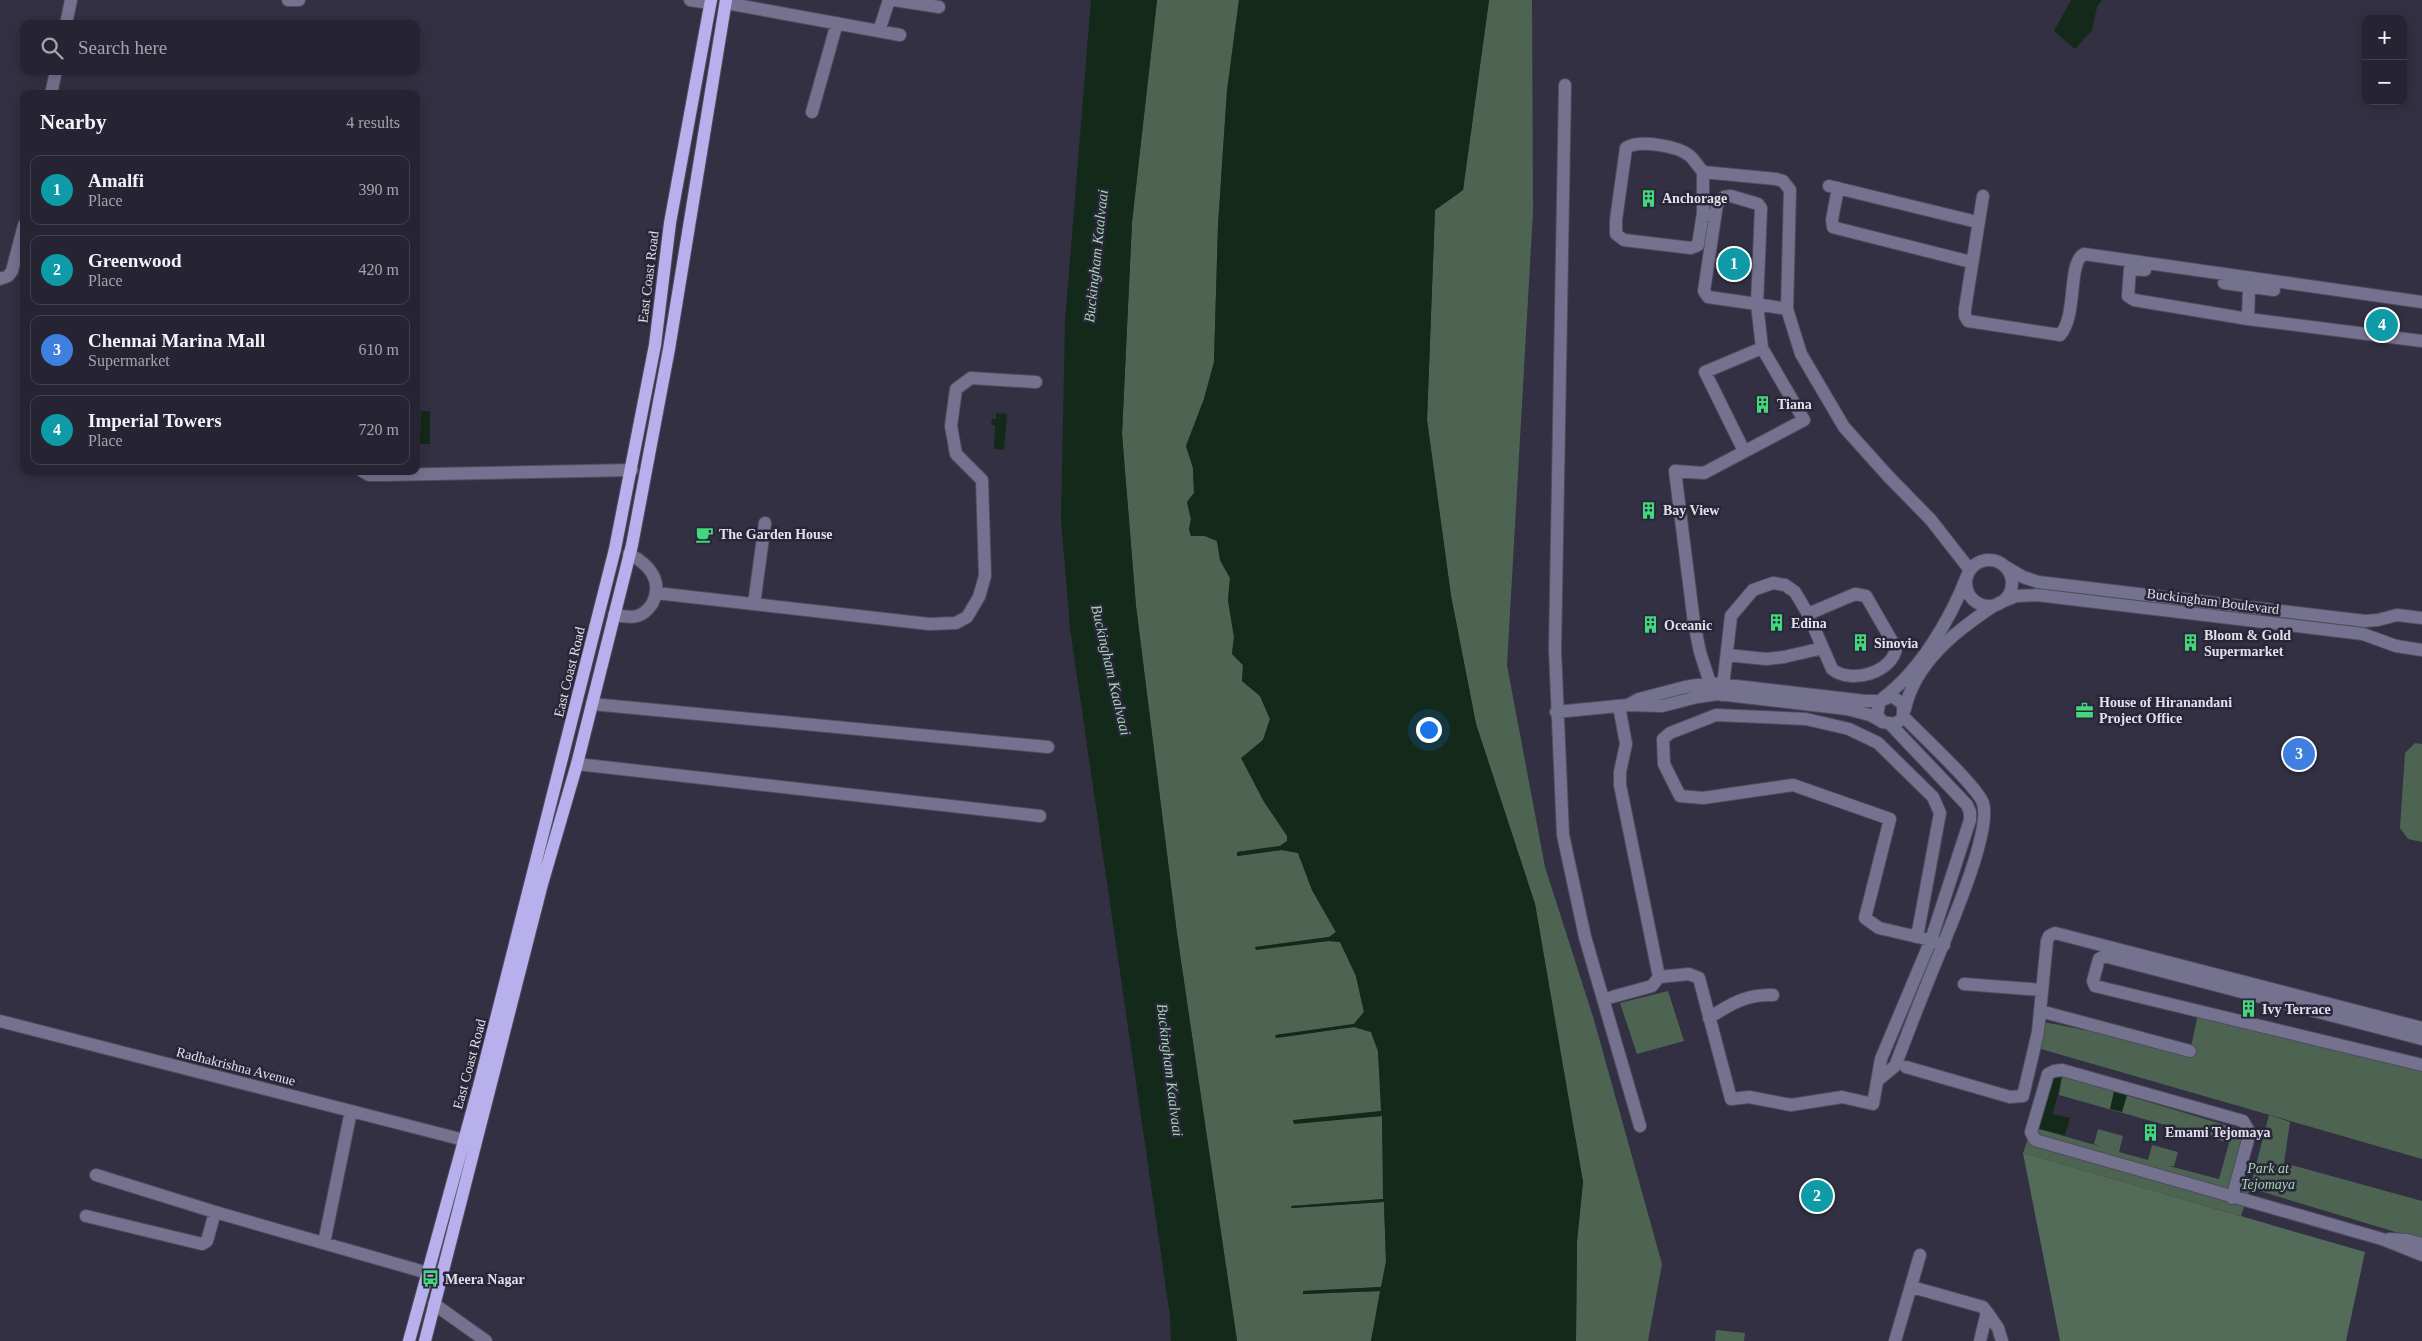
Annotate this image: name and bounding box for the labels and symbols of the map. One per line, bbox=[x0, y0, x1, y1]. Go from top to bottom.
building icon: Anchorage bbox=[1638, 188, 1658, 208]
water label: Buckingham Kaalvaai bbox=[1081, 189, 1111, 323]
place label: Anchorage bbox=[1662, 191, 1727, 206]
street label: East Coast Road bbox=[635, 230, 662, 324]
pin: 1 bbox=[1718, 245, 1750, 283]
pin: 4 bbox=[2366, 306, 2398, 344]
building icon: Tiana bbox=[1753, 394, 1773, 414]
place label: Tiana bbox=[1777, 397, 1812, 412]
building icon: Bay View bbox=[1639, 500, 1659, 520]
place label: Bay View bbox=[1663, 503, 1720, 518]
cafe icon: The Garden House bbox=[695, 524, 715, 544]
place label: The Garden House bbox=[719, 527, 833, 542]
street label: Buckingham Boulevard bbox=[2146, 586, 2280, 617]
water label: Buckingham Kaalvaai bbox=[1088, 603, 1134, 737]
building icon: Edina bbox=[1767, 613, 1787, 633]
building icon: Oceanic bbox=[1640, 615, 1660, 635]
place label: Edina bbox=[1791, 616, 1827, 631]
place label: Oceanic bbox=[1664, 618, 1712, 633]
street label: East Coast Road bbox=[551, 625, 588, 719]
place label: Bloom & Gold Supermarket bbox=[2204, 628, 2291, 659]
building icon: Sinovia bbox=[1850, 633, 1870, 653]
building icon: Bloom & Gold Supermarket bbox=[2180, 633, 2200, 653]
place label: Sinovia bbox=[1874, 636, 1918, 651]
place label: House of Hiranandani Project Office bbox=[2099, 695, 2232, 726]
office icon: House of Hiranandani Project Office bbox=[2075, 700, 2095, 720]
your location bbox=[1416, 717, 1442, 743]
pin: 3 bbox=[2283, 735, 2315, 773]
building icon: Ivy Terrace bbox=[2238, 999, 2258, 1019]
place label: Ivy Terrace bbox=[2262, 1002, 2331, 1017]
water label: Buckingham Kaalvaai bbox=[1154, 1003, 1186, 1137]
street label: East Coast Road bbox=[450, 1017, 489, 1111]
street label: Radhakrishna Avenue bbox=[175, 1044, 297, 1089]
building icon: Emami Tejomaya bbox=[2141, 1122, 2161, 1142]
place label: Emami Tejomaya bbox=[2165, 1125, 2270, 1140]
park label: Park at Tejomaya bbox=[2241, 1161, 2295, 1192]
pin: 2 bbox=[1801, 1177, 1833, 1215]
bus stop icon: Meera Nagar bbox=[421, 1269, 441, 1289]
place label: Meera Nagar bbox=[445, 1272, 525, 1287]

